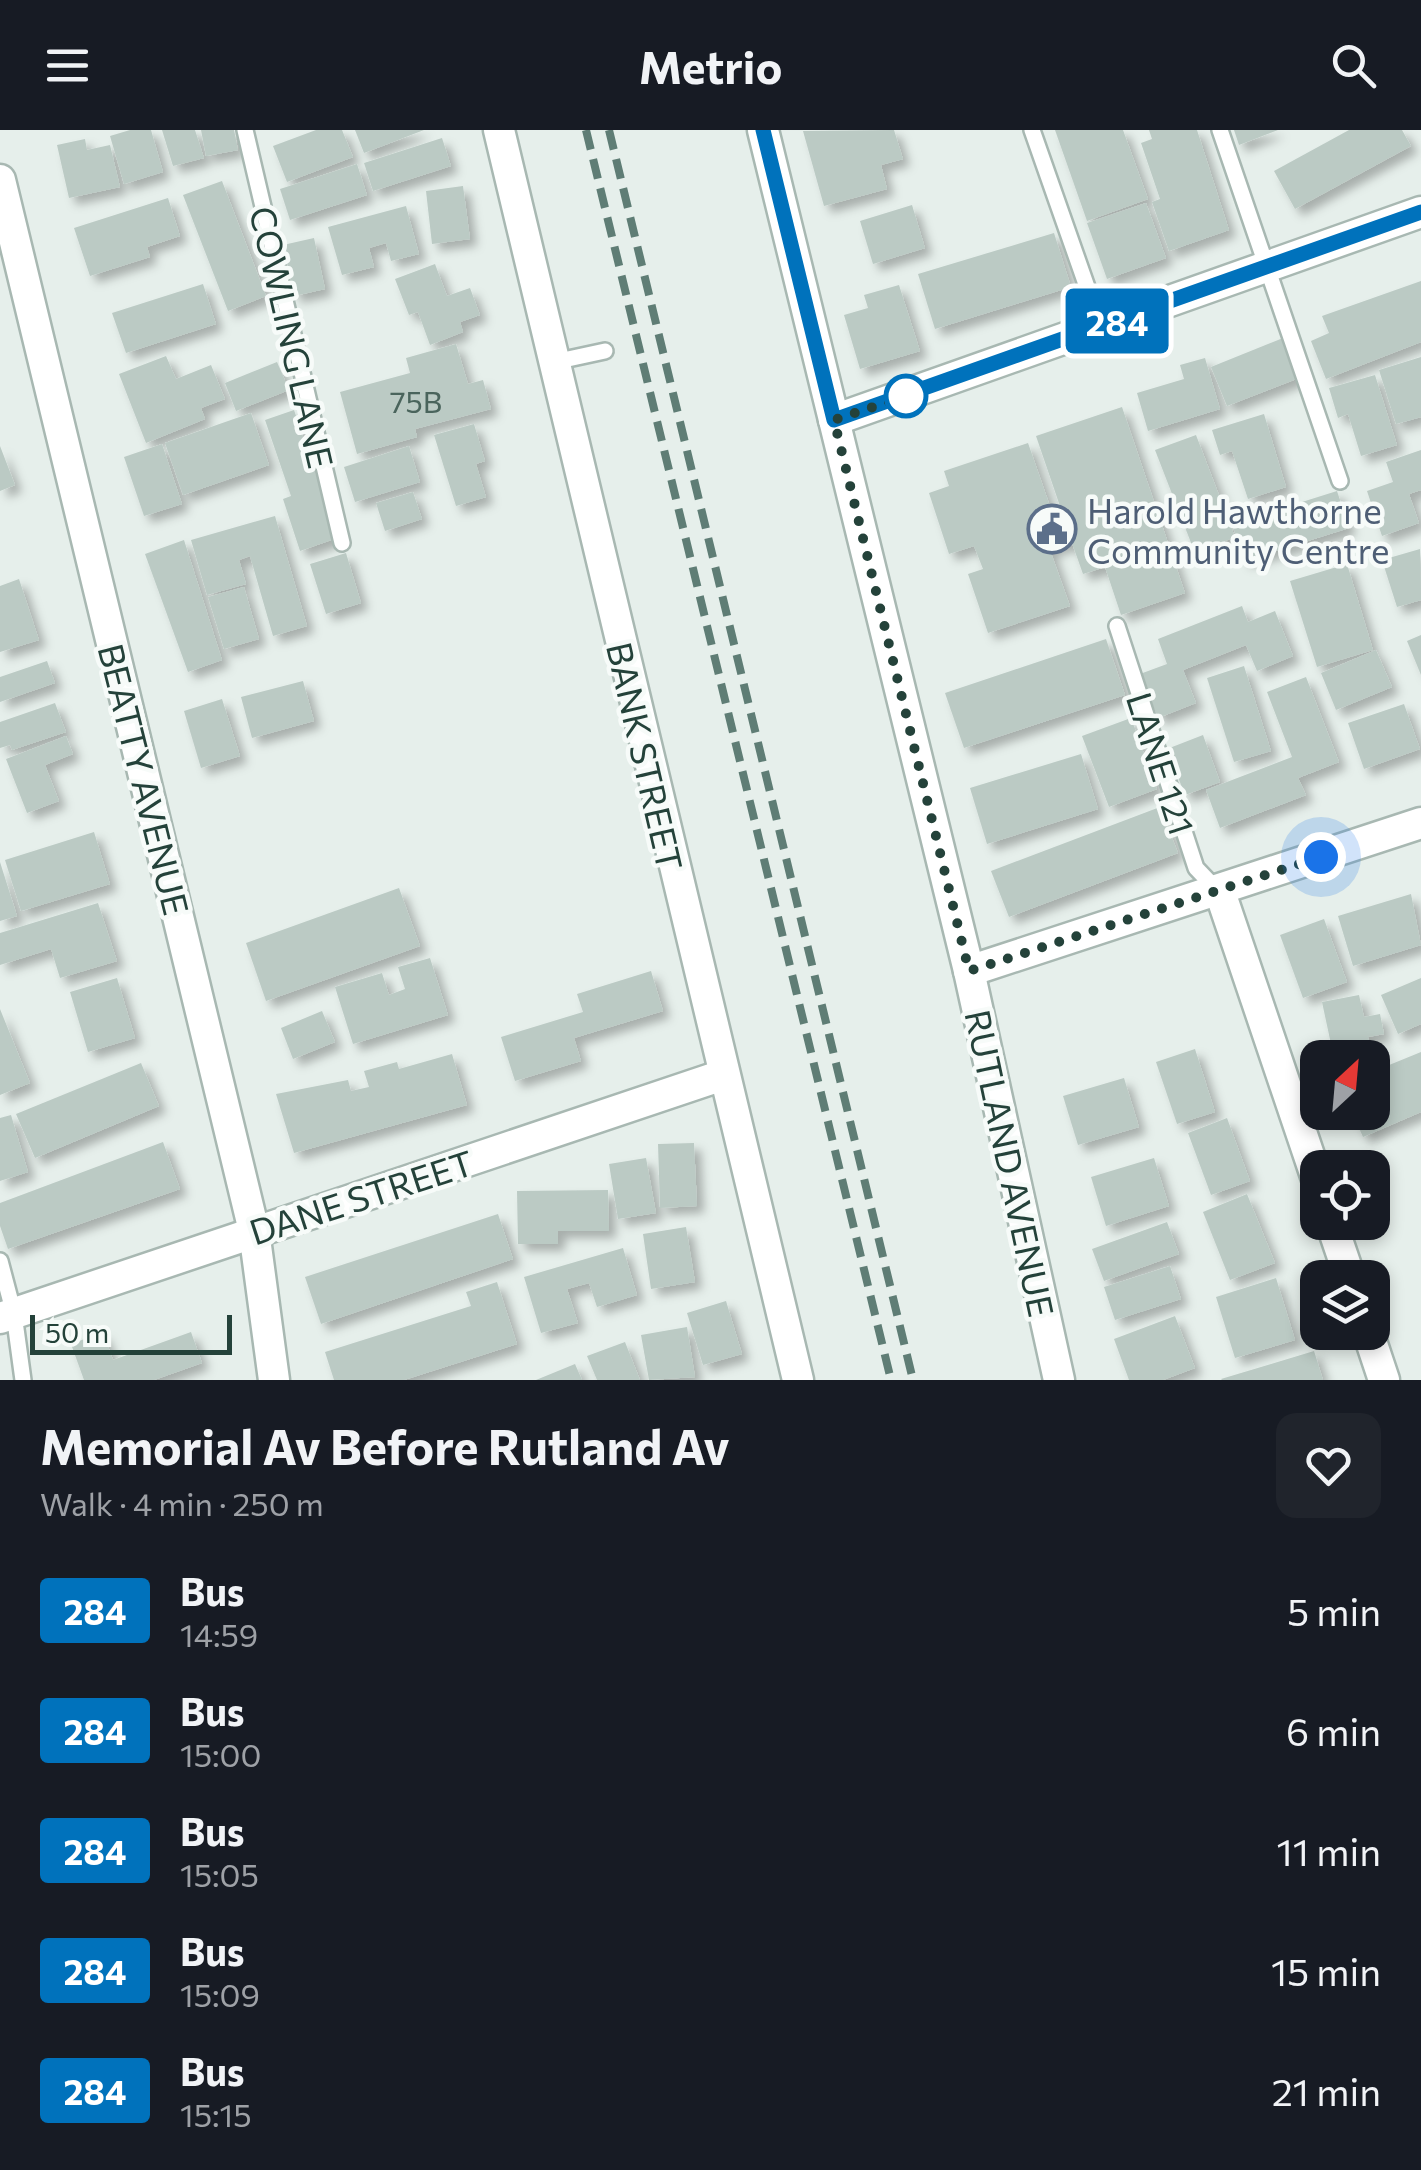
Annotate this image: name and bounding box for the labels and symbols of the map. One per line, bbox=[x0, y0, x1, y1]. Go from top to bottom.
street label: COWLING LANE bbox=[242, 202, 344, 472]
line badge: 284 bbox=[1060, 288, 1174, 354]
unlabelled marker bbox=[885, 375, 927, 417]
house number: 75B bbox=[390, 382, 442, 419]
place label: Harold Hawthorne Community Centre bbox=[1087, 488, 1389, 571]
public building icon: Harold Hawthorne Community Centre bbox=[1026, 503, 1078, 555]
street label: BANK STREET bbox=[599, 638, 693, 874]
street label: BEATTY AVENUE bbox=[91, 639, 199, 919]
street label: LANE 121 bbox=[1119, 686, 1205, 840]
your location bbox=[1296, 832, 1346, 882]
street label: RUTLAND AVENUE bbox=[957, 1005, 1065, 1321]
north arrow bbox=[1300, 1040, 1390, 1130]
street label: DANE STREET bbox=[244, 1140, 478, 1252]
scale bar bbox=[30, 1310, 232, 1354]

